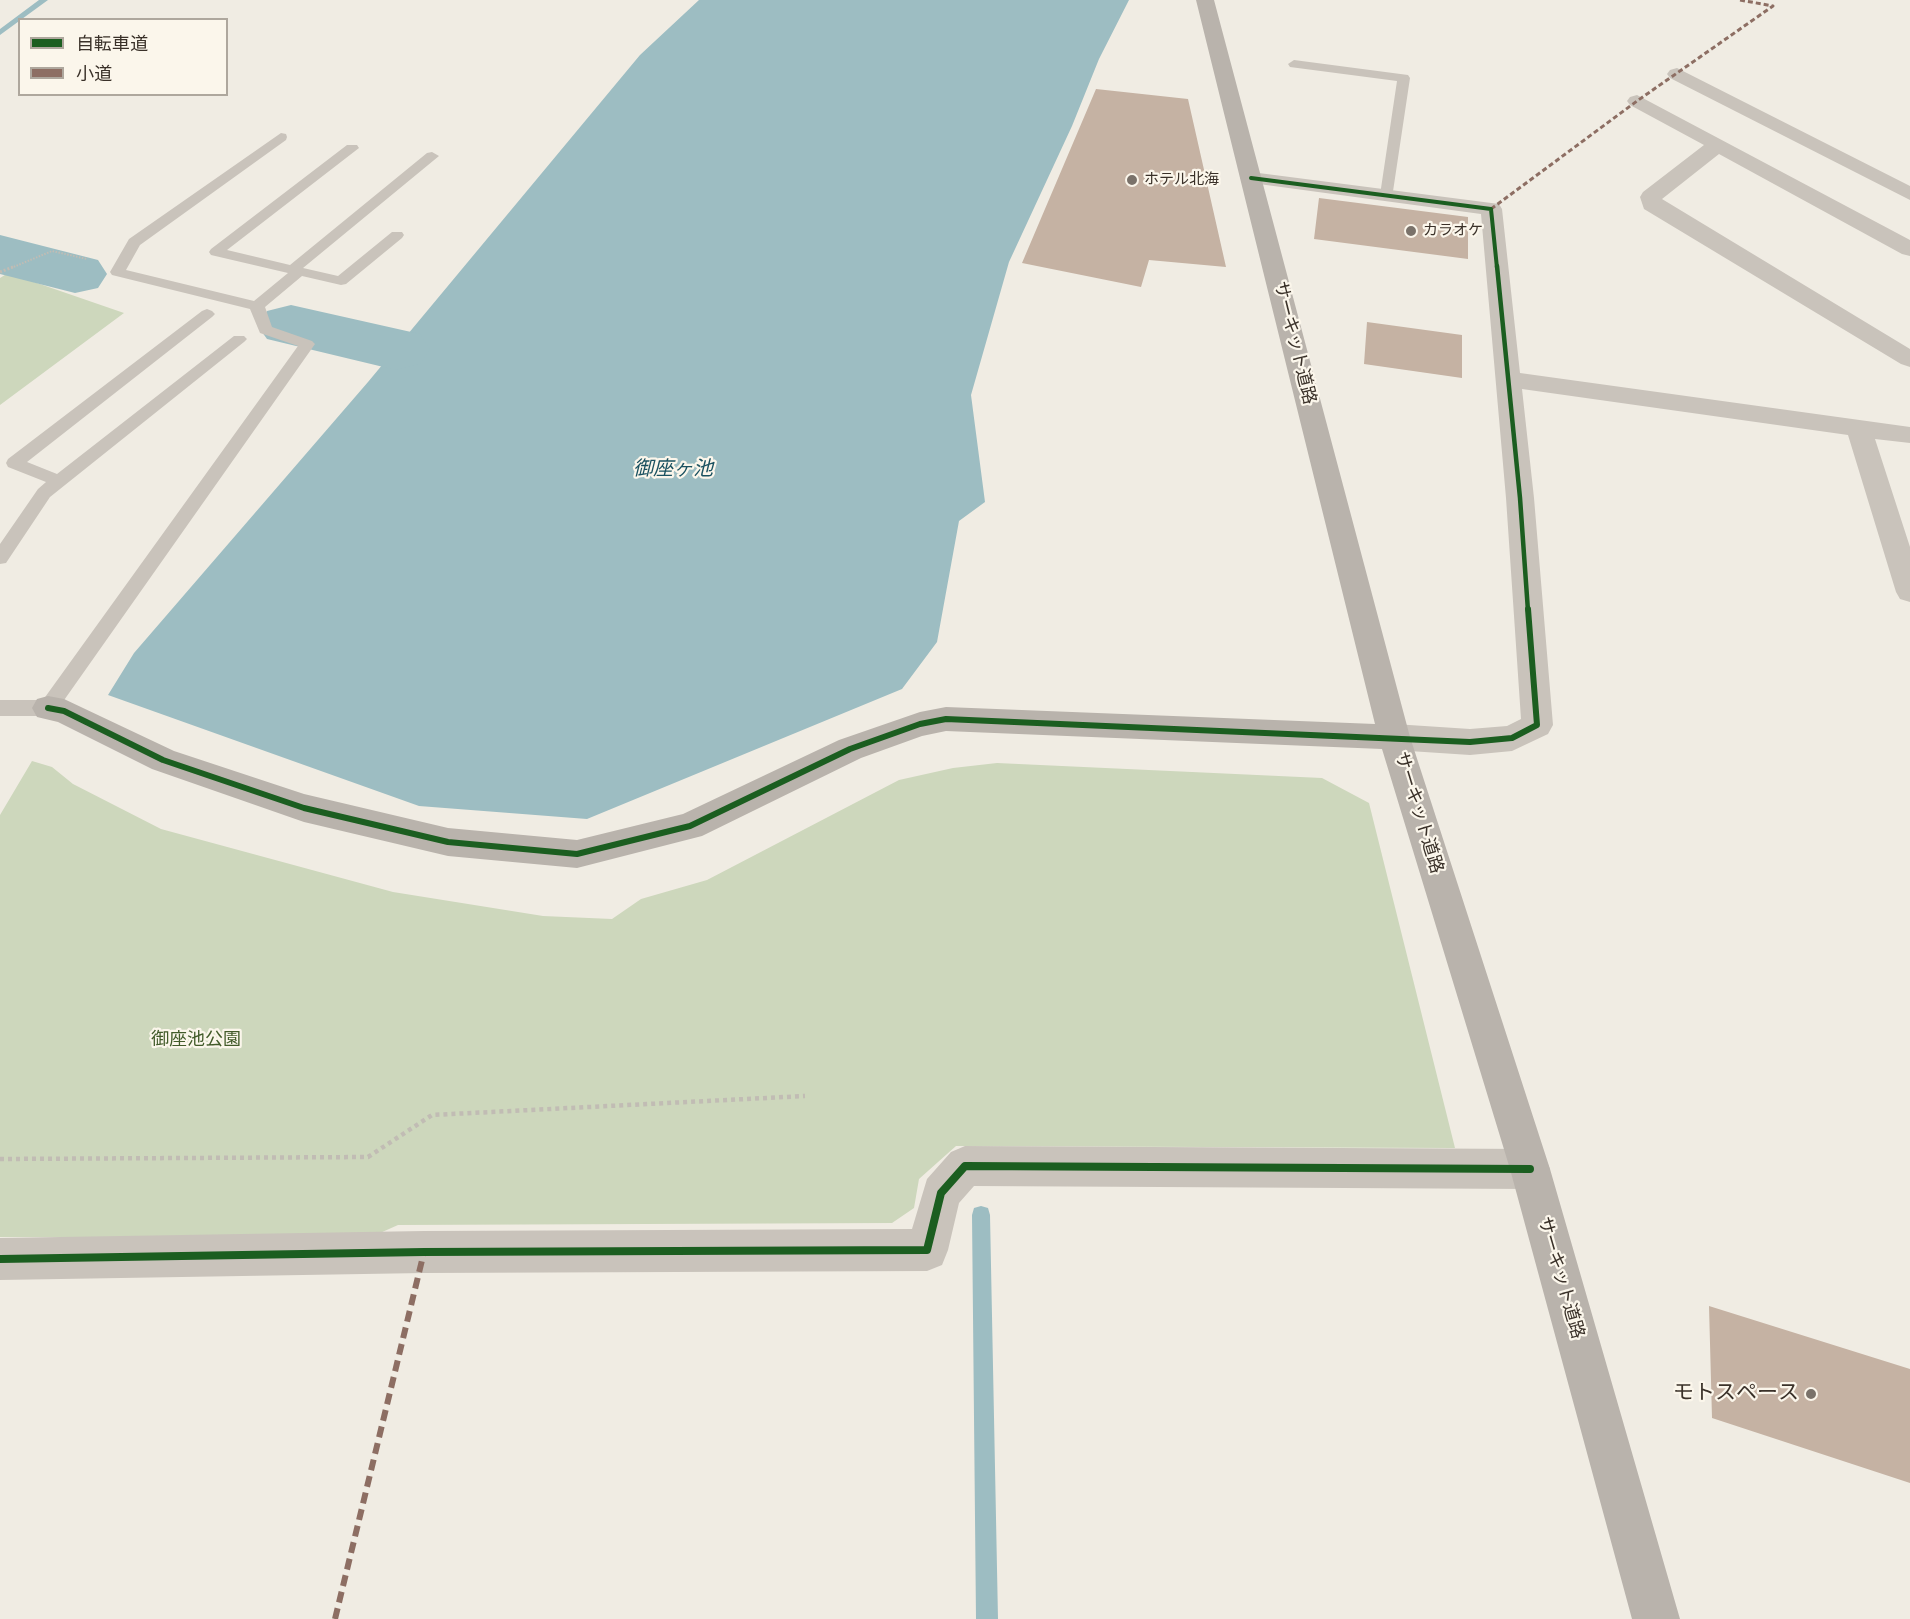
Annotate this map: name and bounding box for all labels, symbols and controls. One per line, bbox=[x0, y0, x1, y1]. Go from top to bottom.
legend bbox=[18, 18, 228, 96]
text: 自転車道 bbox=[76, 30, 148, 57]
text: 小道 bbox=[76, 60, 112, 87]
place label: ホテル北海 bbox=[1144, 171, 1219, 189]
marker: ホテル北海 bbox=[1125, 173, 1139, 187]
place label: カラオケ bbox=[1423, 222, 1483, 240]
marker: カラオケ bbox=[1404, 224, 1418, 238]
street label: サーキット道路 bbox=[1268, 279, 1320, 407]
water label: 御座ヶ池 bbox=[633, 458, 713, 482]
street label: サーキット道路 bbox=[1389, 750, 1447, 876]
park label: 御座池公園 bbox=[151, 1030, 241, 1052]
street label: サーキット道路 bbox=[1532, 1214, 1588, 1342]
place label: モトスペース bbox=[1673, 1381, 1799, 1407]
marker: モトスペース bbox=[1804, 1387, 1818, 1401]

